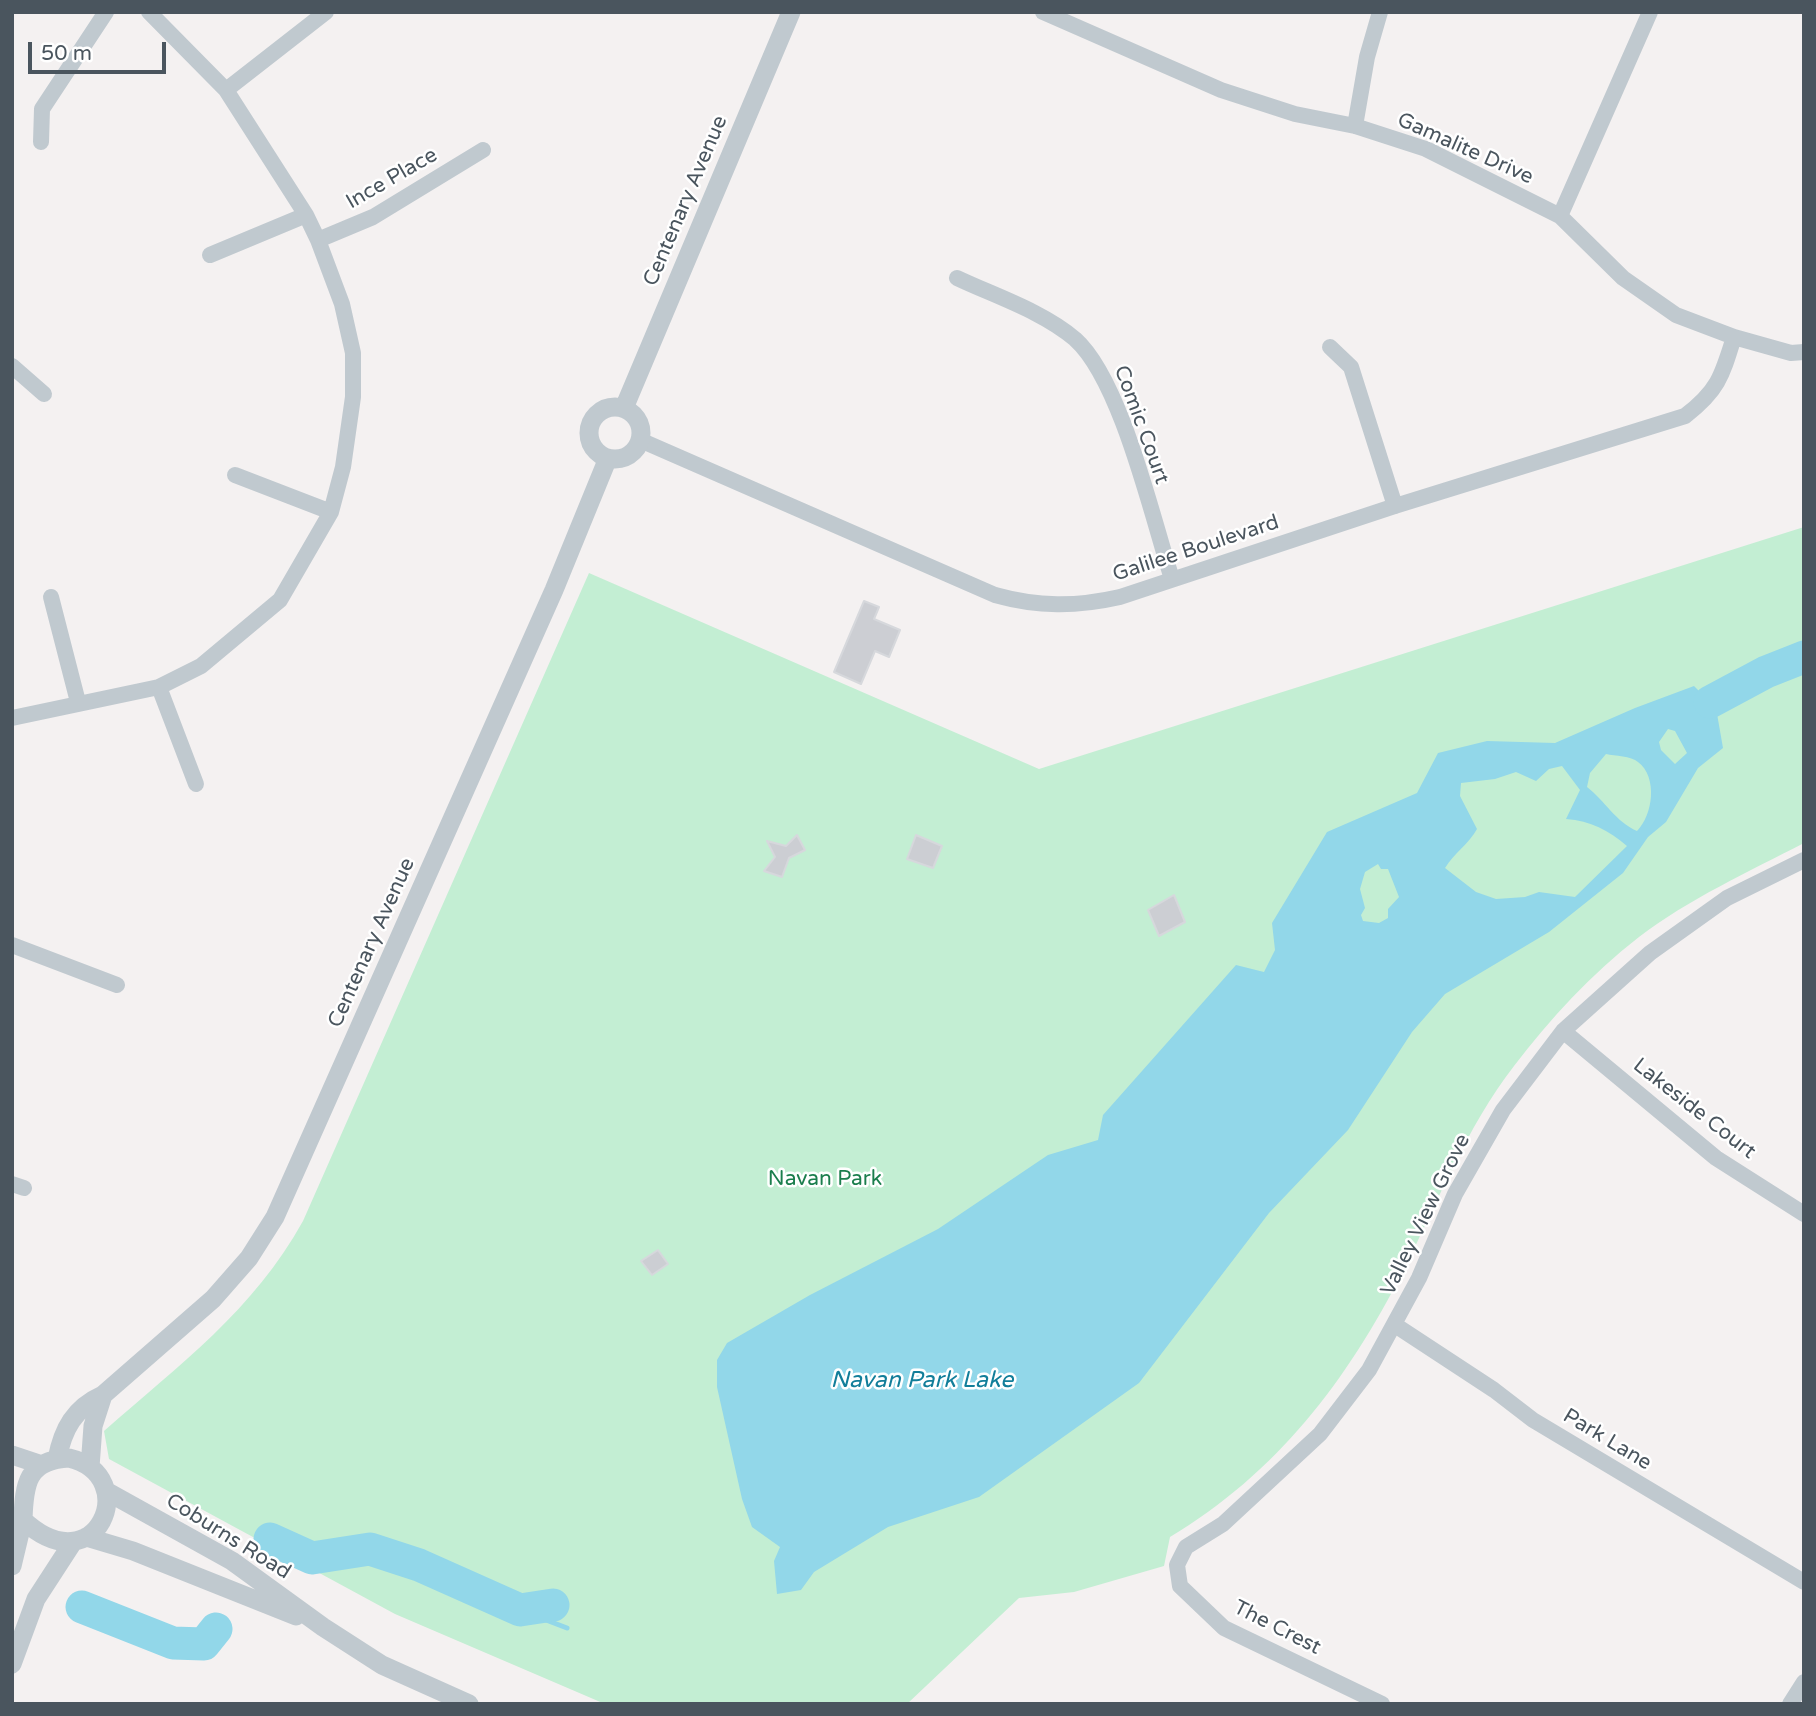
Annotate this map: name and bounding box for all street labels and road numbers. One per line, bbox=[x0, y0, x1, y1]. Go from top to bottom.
street label: Gamalite Drive bbox=[1393, 108, 1537, 190]
street label: Centenary Avenue bbox=[639, 112, 733, 290]
street label: Ince Place bbox=[342, 143, 442, 215]
street label: Comic Court bbox=[1108, 362, 1174, 488]
street label: Galilee Boulevard bbox=[1110, 510, 1282, 588]
street label: Centenary Avenue bbox=[323, 854, 421, 1032]
street label: Lakeside Court bbox=[1628, 1053, 1760, 1165]
street label: Valley View Grove bbox=[1376, 1130, 1476, 1300]
street label: Park Lane bbox=[1558, 1404, 1656, 1476]
street label: Coburns Road bbox=[161, 1489, 295, 1585]
street label: The Crest bbox=[1229, 1595, 1325, 1661]

